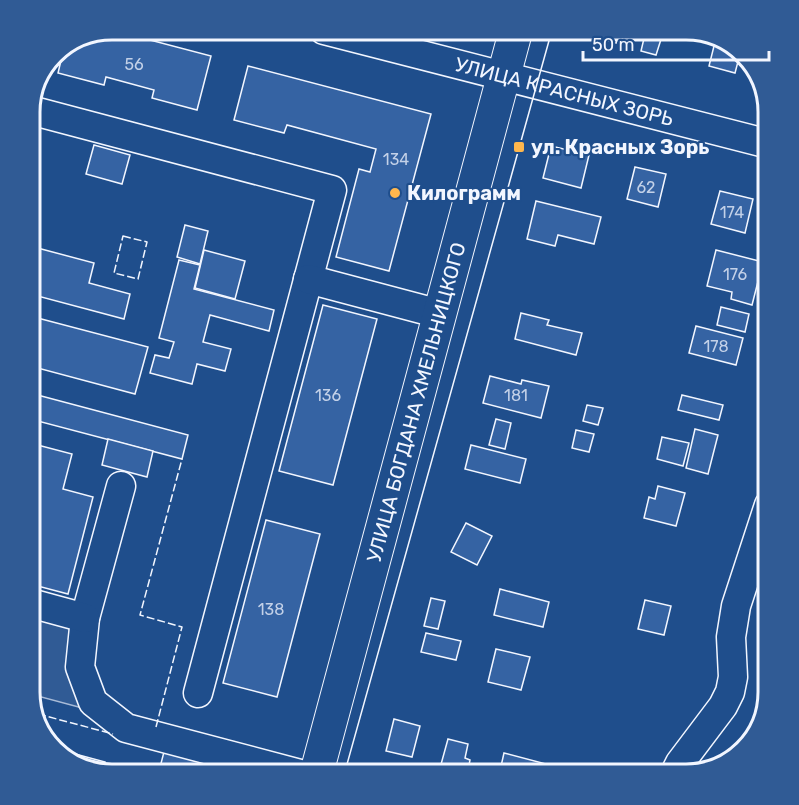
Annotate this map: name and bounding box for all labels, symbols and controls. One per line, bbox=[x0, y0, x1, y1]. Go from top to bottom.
scale bar bbox=[583, 24, 769, 62]
text: 50 m bbox=[592, 34, 635, 56]
street label: УЛИЦА КРАСНЫХ ЗОРЬ bbox=[452, 52, 676, 131]
house number: 56 bbox=[124, 55, 144, 74]
place label: ул. Красных Зорь bbox=[531, 135, 710, 159]
marker: ул. Красных Зорь bbox=[512, 140, 526, 154]
house number: 134 bbox=[383, 150, 409, 169]
house number: 62 bbox=[636, 178, 656, 197]
place label: Килограмм bbox=[407, 181, 521, 205]
marker: Килограмм bbox=[388, 186, 402, 200]
house number: 174 bbox=[720, 203, 744, 222]
street label: УЛИЦА БОГДАНА ХМЕЛЬНИЦКОГО bbox=[362, 240, 470, 565]
house number: 176 bbox=[723, 265, 747, 284]
house number: 178 bbox=[703, 337, 729, 356]
house number: 136 bbox=[315, 386, 341, 405]
house number: 181 bbox=[504, 386, 528, 405]
house number: 138 bbox=[258, 600, 284, 619]

